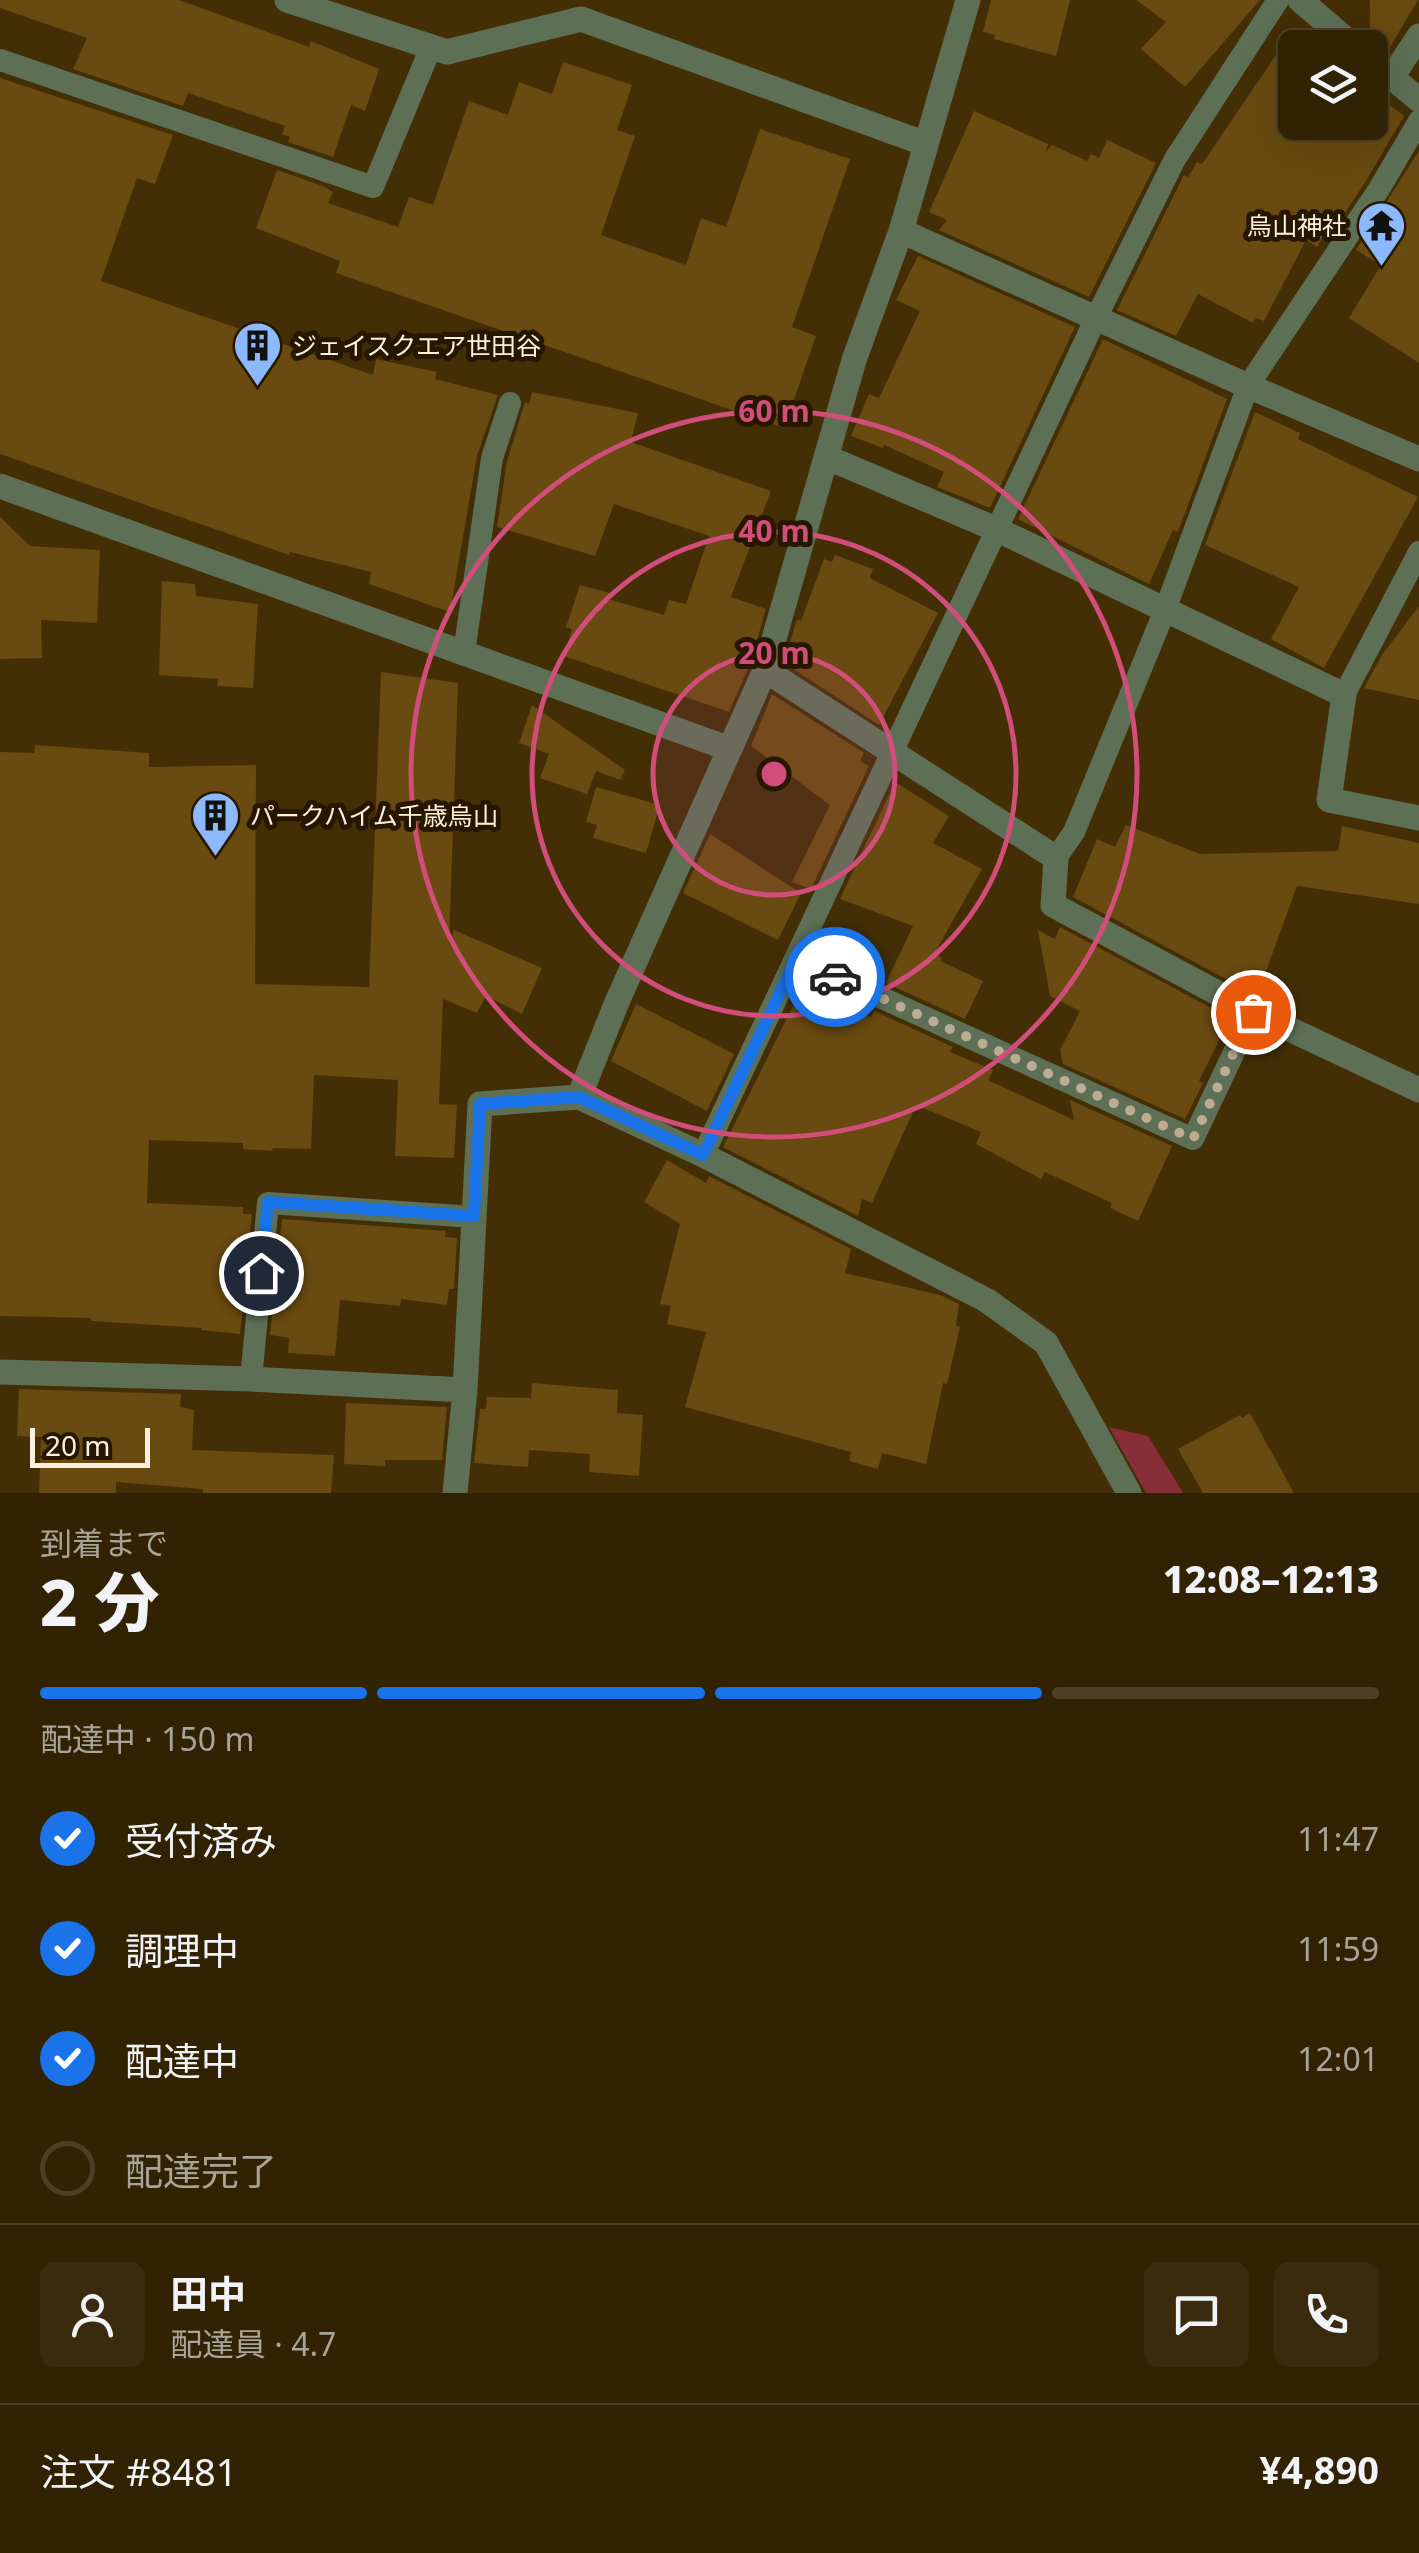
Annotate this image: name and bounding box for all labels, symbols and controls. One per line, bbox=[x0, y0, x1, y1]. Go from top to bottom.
map controls bbox=[1278, 30, 1388, 140]
button: layers bbox=[1278, 30, 1388, 140]
temple icon: 烏山神社 bbox=[1356, 200, 1408, 268]
place label: 烏山神社 bbox=[1247, 208, 1347, 242]
building icon: ジェイスクエア世田谷 bbox=[231, 320, 283, 388]
place label: ジェイスクエア世田谷 bbox=[292, 328, 541, 362]
text: 60 m bbox=[738, 390, 810, 431]
text: 40 m bbox=[738, 510, 810, 551]
text: 20 m bbox=[738, 632, 810, 673]
centre of rings bbox=[756, 756, 792, 792]
building icon: パークハイム千歳烏山 bbox=[189, 790, 241, 858]
place label: パークハイム千歳烏山 bbox=[250, 798, 498, 832]
courier bbox=[785, 927, 885, 1027]
icon: car bbox=[808, 950, 863, 1005]
pin bbox=[1211, 970, 1296, 1055]
icon: bag bbox=[1226, 985, 1281, 1040]
pin bbox=[219, 1231, 304, 1316]
icon: home bbox=[234, 1246, 289, 1301]
scale bar bbox=[30, 1423, 150, 1468]
text: 20 m bbox=[45, 1426, 111, 1464]
text: 到着まで bbox=[40, 1521, 168, 1564]
text: 12:08–12:13 bbox=[1163, 1552, 1379, 1604]
text: 2 分 bbox=[40, 1557, 159, 1645]
text: 配達中 · 150 m bbox=[40, 1717, 254, 1760]
icon: check bbox=[40, 1811, 95, 1866]
text: 受付済み bbox=[125, 1814, 277, 1866]
text: 11:47 bbox=[1297, 1817, 1379, 1860]
icon: check bbox=[40, 1921, 95, 1976]
text: 調理中 bbox=[125, 1924, 239, 1976]
text: 11:59 bbox=[1297, 1927, 1379, 1970]
icon: check bbox=[40, 2031, 95, 2086]
text: 配達中 bbox=[125, 2034, 239, 2086]
text: 12:01 bbox=[1297, 2037, 1379, 2080]
text: 配達完了 bbox=[125, 2144, 277, 2196]
button: person bbox=[40, 2262, 145, 2367]
button: chat bbox=[1144, 2262, 1249, 2367]
button: phone bbox=[1274, 2262, 1379, 2367]
text: 田中 bbox=[170, 2267, 246, 2319]
text: 配達員 · 4.7 bbox=[170, 2322, 336, 2365]
text: ¥4,890 bbox=[1259, 2443, 1379, 2495]
text: 注文 #8481 bbox=[40, 2445, 237, 2497]

